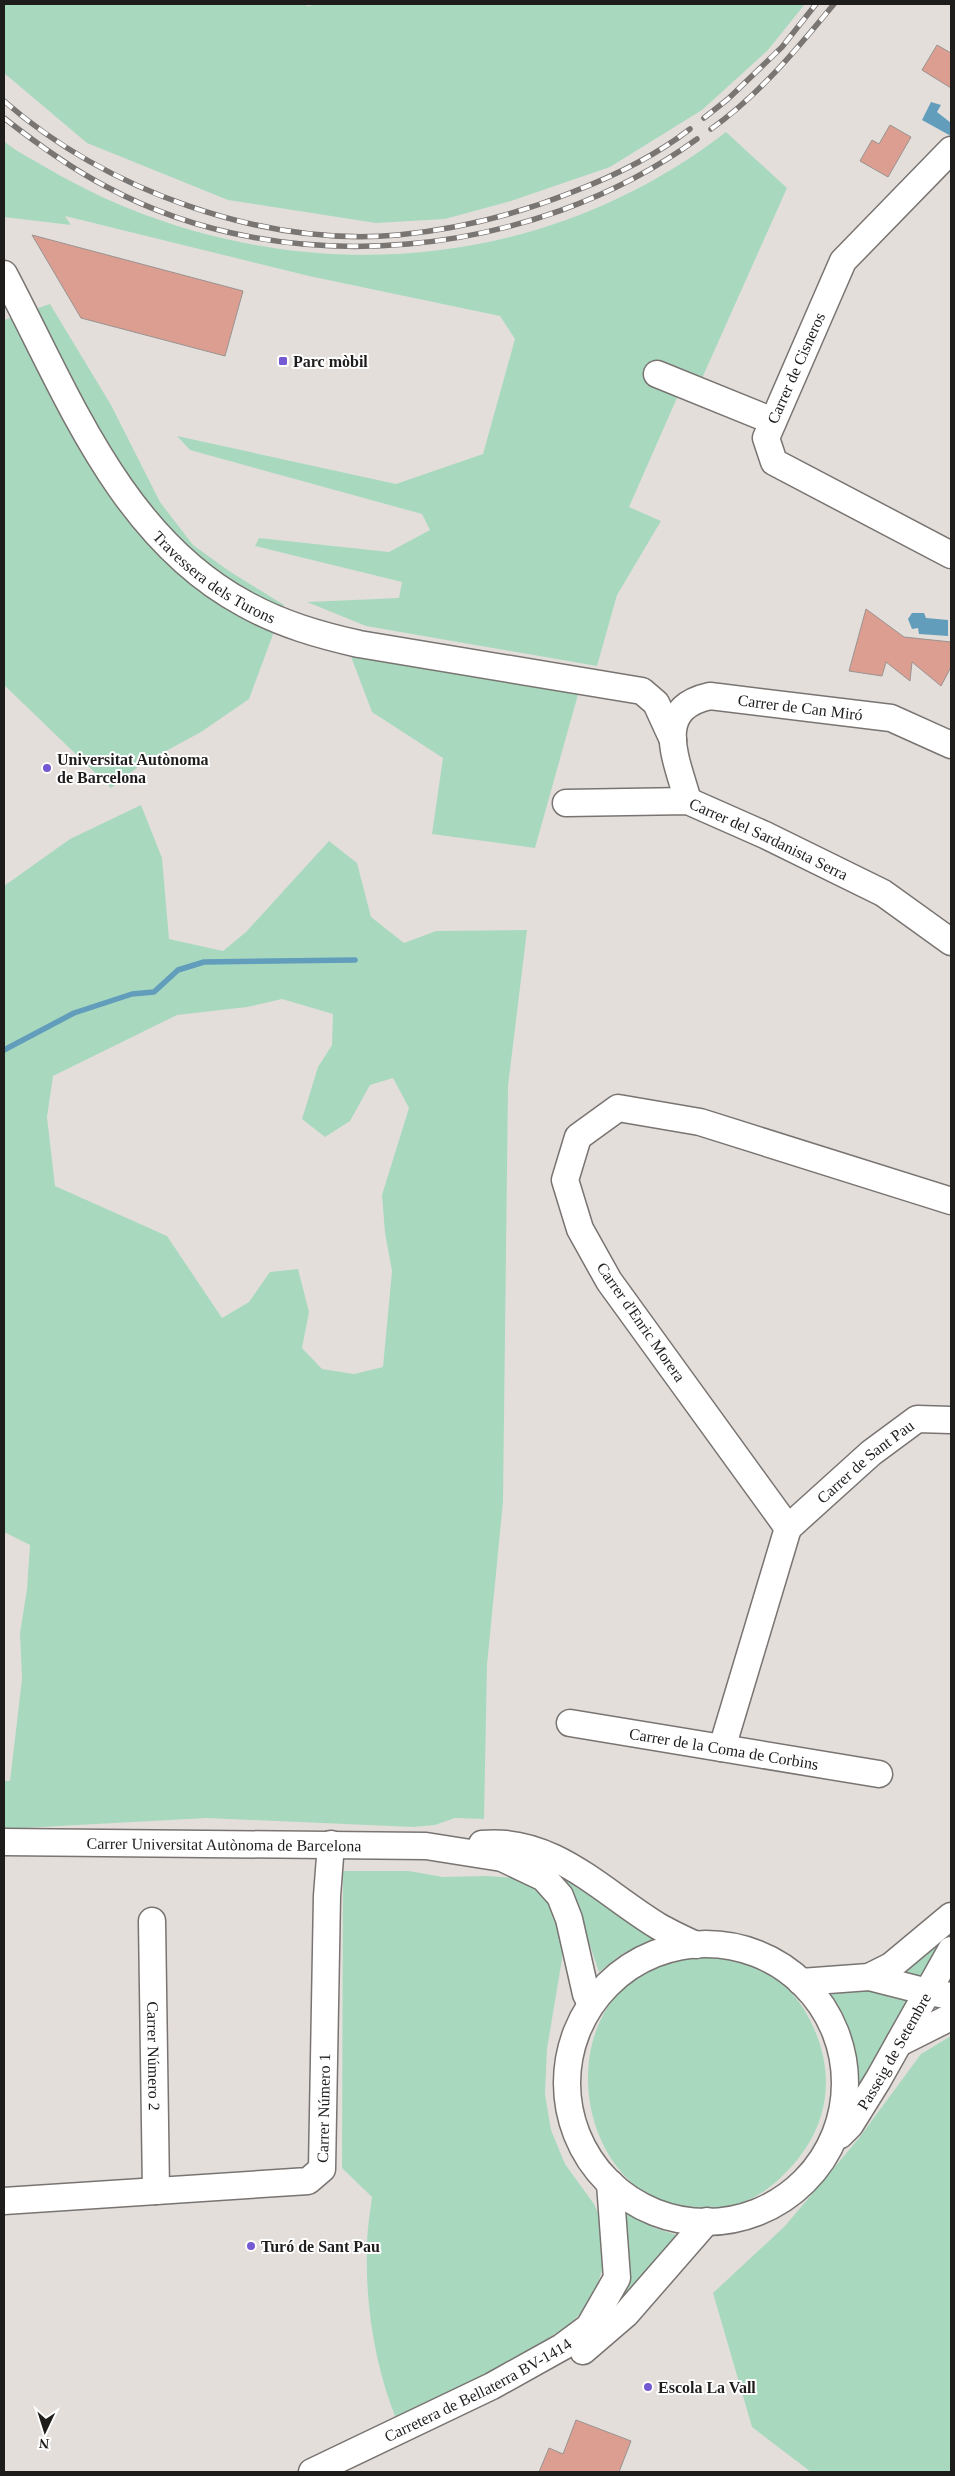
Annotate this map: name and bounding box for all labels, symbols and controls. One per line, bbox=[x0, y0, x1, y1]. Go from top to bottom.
street label: Carrer de Cisneros bbox=[764, 310, 828, 426]
place label: Parc mòbil bbox=[293, 353, 368, 370]
marker: Parc mòbil bbox=[277, 355, 289, 367]
street label: Travessera dels Turons bbox=[150, 527, 278, 626]
street label: Carrer de Can Miró bbox=[737, 691, 864, 723]
place label: Universitat Autònoma de Barcelona bbox=[57, 751, 209, 786]
marker: Universitat Autònoma de Barcelona bbox=[41, 762, 53, 774]
street label: Carrer del Sardanista Serra bbox=[687, 794, 851, 883]
street label: Carrer d'Enric Morera bbox=[593, 1259, 689, 1385]
street label: Carrer de Sant Pau bbox=[813, 1416, 917, 1506]
street label: Carrer de la Coma de Corbins bbox=[628, 1724, 820, 1772]
street label: Carrer Universitat Autònoma de Barcelona bbox=[87, 1834, 361, 1854]
street label: Passeig de Setembre bbox=[853, 1990, 934, 2112]
street label: Carrer Número 2 bbox=[145, 2001, 163, 2111]
street label: Carrer Número 1 bbox=[314, 2053, 333, 2163]
place label: Turó de Sant Pau bbox=[261, 2238, 380, 2255]
marker: Turó de Sant Pau bbox=[245, 2240, 257, 2252]
street label: Carretera de Bellaterra BV-1414 bbox=[381, 2335, 575, 2445]
place label: Escola La Vall bbox=[658, 2379, 756, 2396]
marker: Escola La Vall bbox=[642, 2381, 654, 2393]
north arrow bbox=[20, 2406, 70, 2456]
text: N bbox=[39, 2436, 50, 2451]

